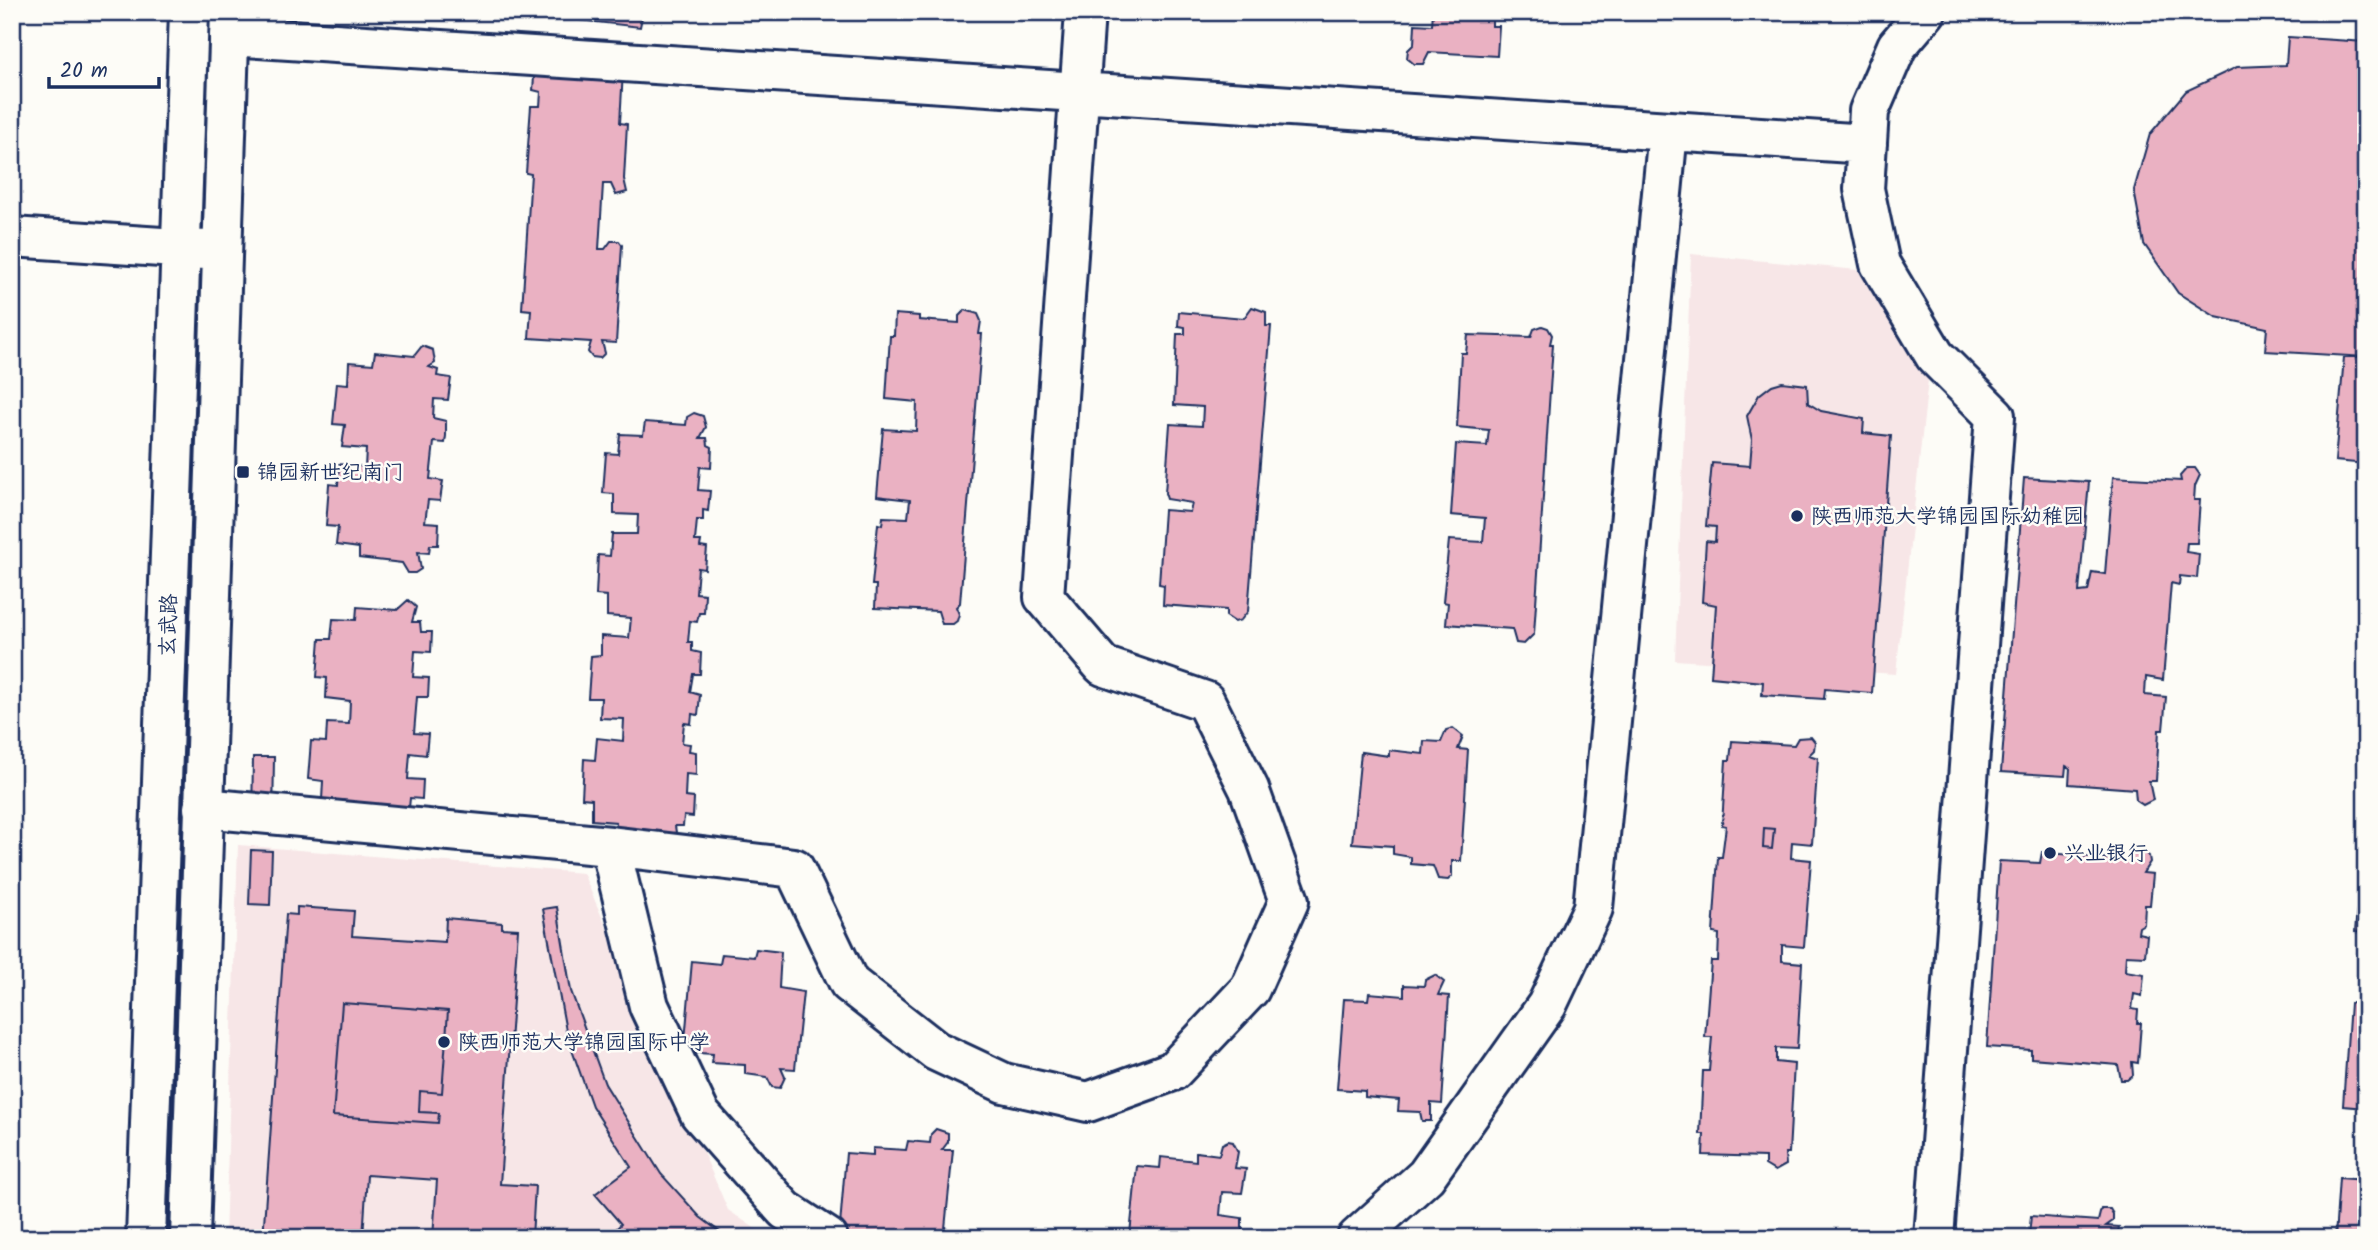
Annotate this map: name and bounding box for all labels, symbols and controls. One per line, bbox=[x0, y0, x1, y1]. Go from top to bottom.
scale bar bbox=[49, 46, 159, 90]
text: 20 m bbox=[60, 55, 108, 88]
place label: 锦园新世纪南门 bbox=[257, 457, 404, 490]
marker: 锦园新世纪南门 bbox=[235, 464, 251, 480]
place label: 陕西师范大学锦园国际幼稚园 bbox=[1811, 501, 2084, 534]
marker: 陕西师范大学锦园国际幼稚园 bbox=[1789, 508, 1805, 524]
street label: 玄武路 bbox=[152, 593, 187, 657]
place label: 兴业银行 bbox=[2064, 838, 2148, 871]
marker: 兴业银行 bbox=[2042, 845, 2058, 861]
place label: 陕西师范大学锦园国际中学 bbox=[458, 1027, 710, 1060]
marker: 陕西师范大学锦园国际中学 bbox=[436, 1034, 452, 1050]

